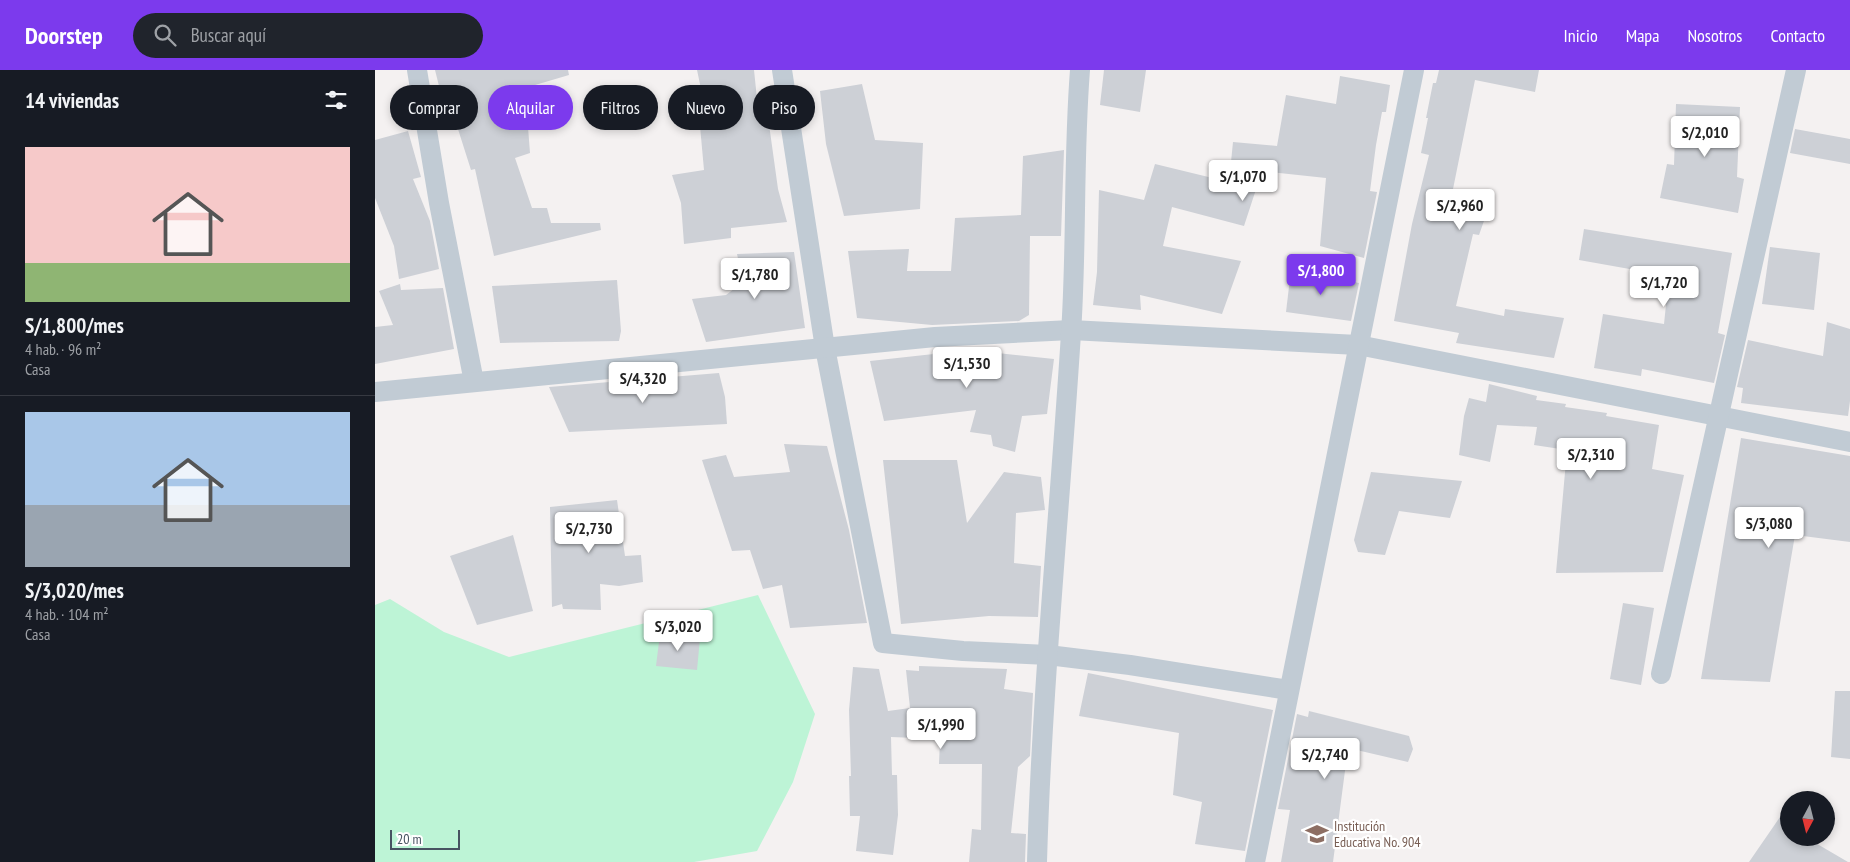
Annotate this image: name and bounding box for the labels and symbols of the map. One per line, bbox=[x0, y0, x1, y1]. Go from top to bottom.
pin: S/2,010 bbox=[1659, 116, 1751, 158]
pin: S/1,070 bbox=[1197, 160, 1289, 202]
pin: S/2,960 bbox=[1414, 189, 1506, 231]
pin: S/1,800 bbox=[1275, 254, 1367, 296]
pin: S/1,780 bbox=[709, 258, 801, 300]
pin: S/1,720 bbox=[1618, 266, 1710, 308]
pin: S/1,530 bbox=[921, 346, 1013, 389]
pin: S/4,320 bbox=[597, 362, 689, 404]
pin: S/2,310 bbox=[1545, 438, 1637, 480]
pin: S/3,080 bbox=[1723, 506, 1815, 549]
pin: S/2,730 bbox=[543, 512, 635, 554]
pin: S/3,020 bbox=[632, 610, 724, 652]
pin: S/1,990 bbox=[895, 708, 987, 750]
pin: S/2,740 bbox=[1279, 738, 1371, 780]
north arrow bbox=[1780, 791, 1835, 846]
place label: Institución Educativa No. 904 bbox=[1334, 817, 1421, 851]
school or university icon: Institución Educativa No. 904 bbox=[1304, 821, 1330, 847]
scale bar bbox=[390, 827, 460, 850]

